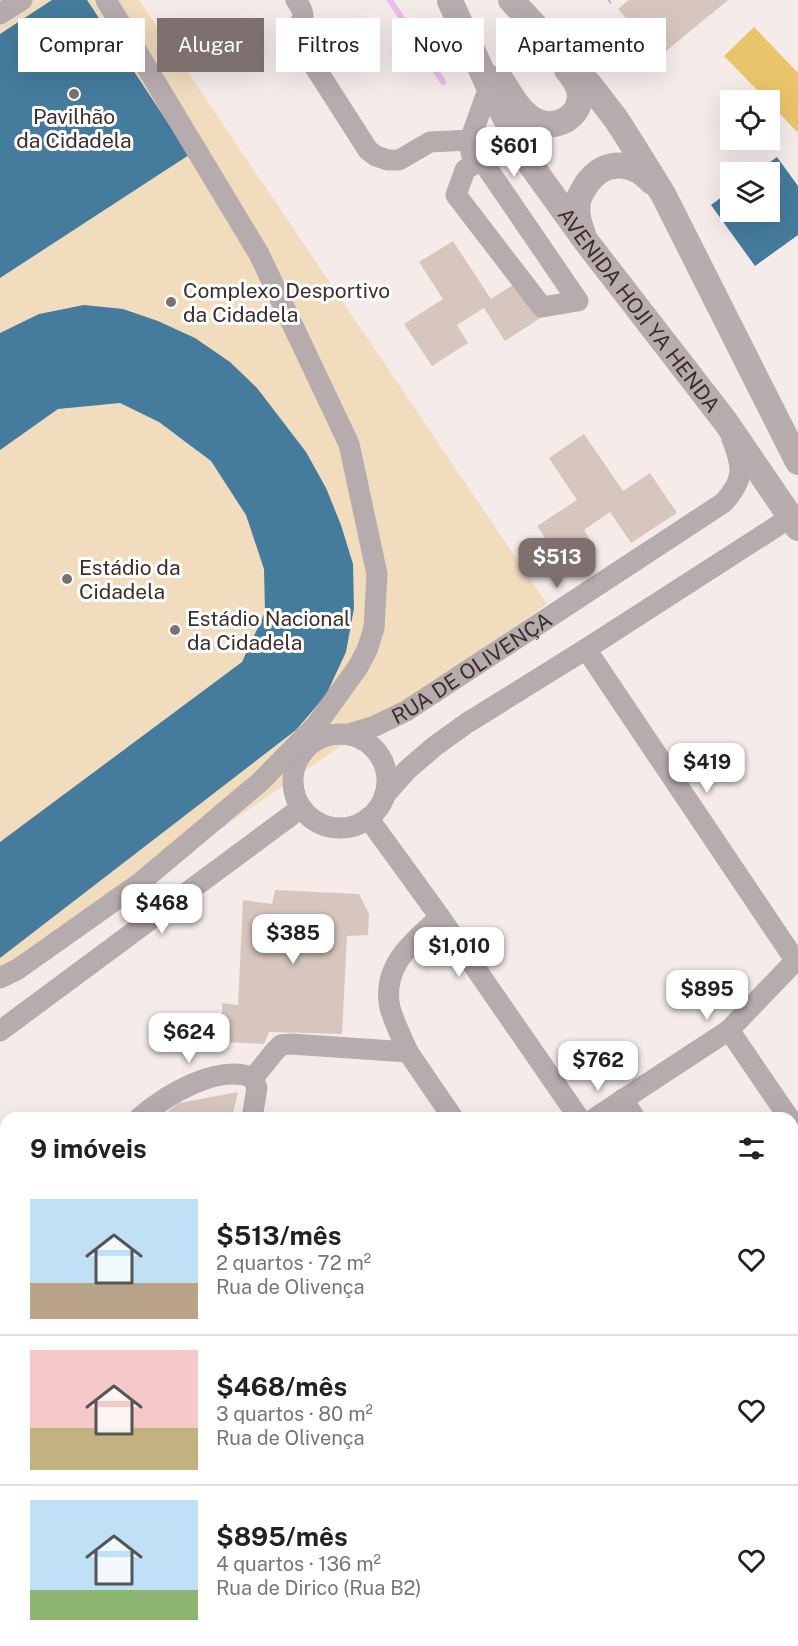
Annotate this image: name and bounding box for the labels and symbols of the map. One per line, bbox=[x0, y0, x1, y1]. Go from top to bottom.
marker: Pavilhão da Cidadela bbox=[67, 87, 81, 101]
place label: Pavilhão da Cidadela bbox=[16, 104, 132, 153]
pin: $601 bbox=[478, 127, 550, 178]
street label: AVENIDA HOJI YA HENDA bbox=[553, 203, 726, 417]
place label: Complexo Desportivo da Cidadela bbox=[183, 278, 390, 327]
marker: Complexo Desportivo da Cidadela bbox=[164, 295, 178, 309]
pin: $513 bbox=[521, 538, 593, 589]
place label: Estádio da Cidadela bbox=[79, 555, 181, 604]
marker: Estádio da Cidadela bbox=[60, 572, 74, 586]
place label: Estádio Nacional da Cidadela bbox=[187, 606, 350, 655]
street label: RUA DE OLIVENÇA bbox=[387, 606, 556, 729]
marker: Estádio Nacional da Cidadela bbox=[168, 623, 182, 637]
pin: $419 bbox=[671, 743, 743, 794]
pin: $468 bbox=[126, 884, 198, 935]
pin: $385 bbox=[257, 914, 329, 965]
pin: $1,010 bbox=[410, 927, 508, 978]
pin: $895 bbox=[671, 970, 743, 1021]
pin: $624 bbox=[153, 1013, 225, 1064]
pin: $762 bbox=[562, 1041, 634, 1092]

